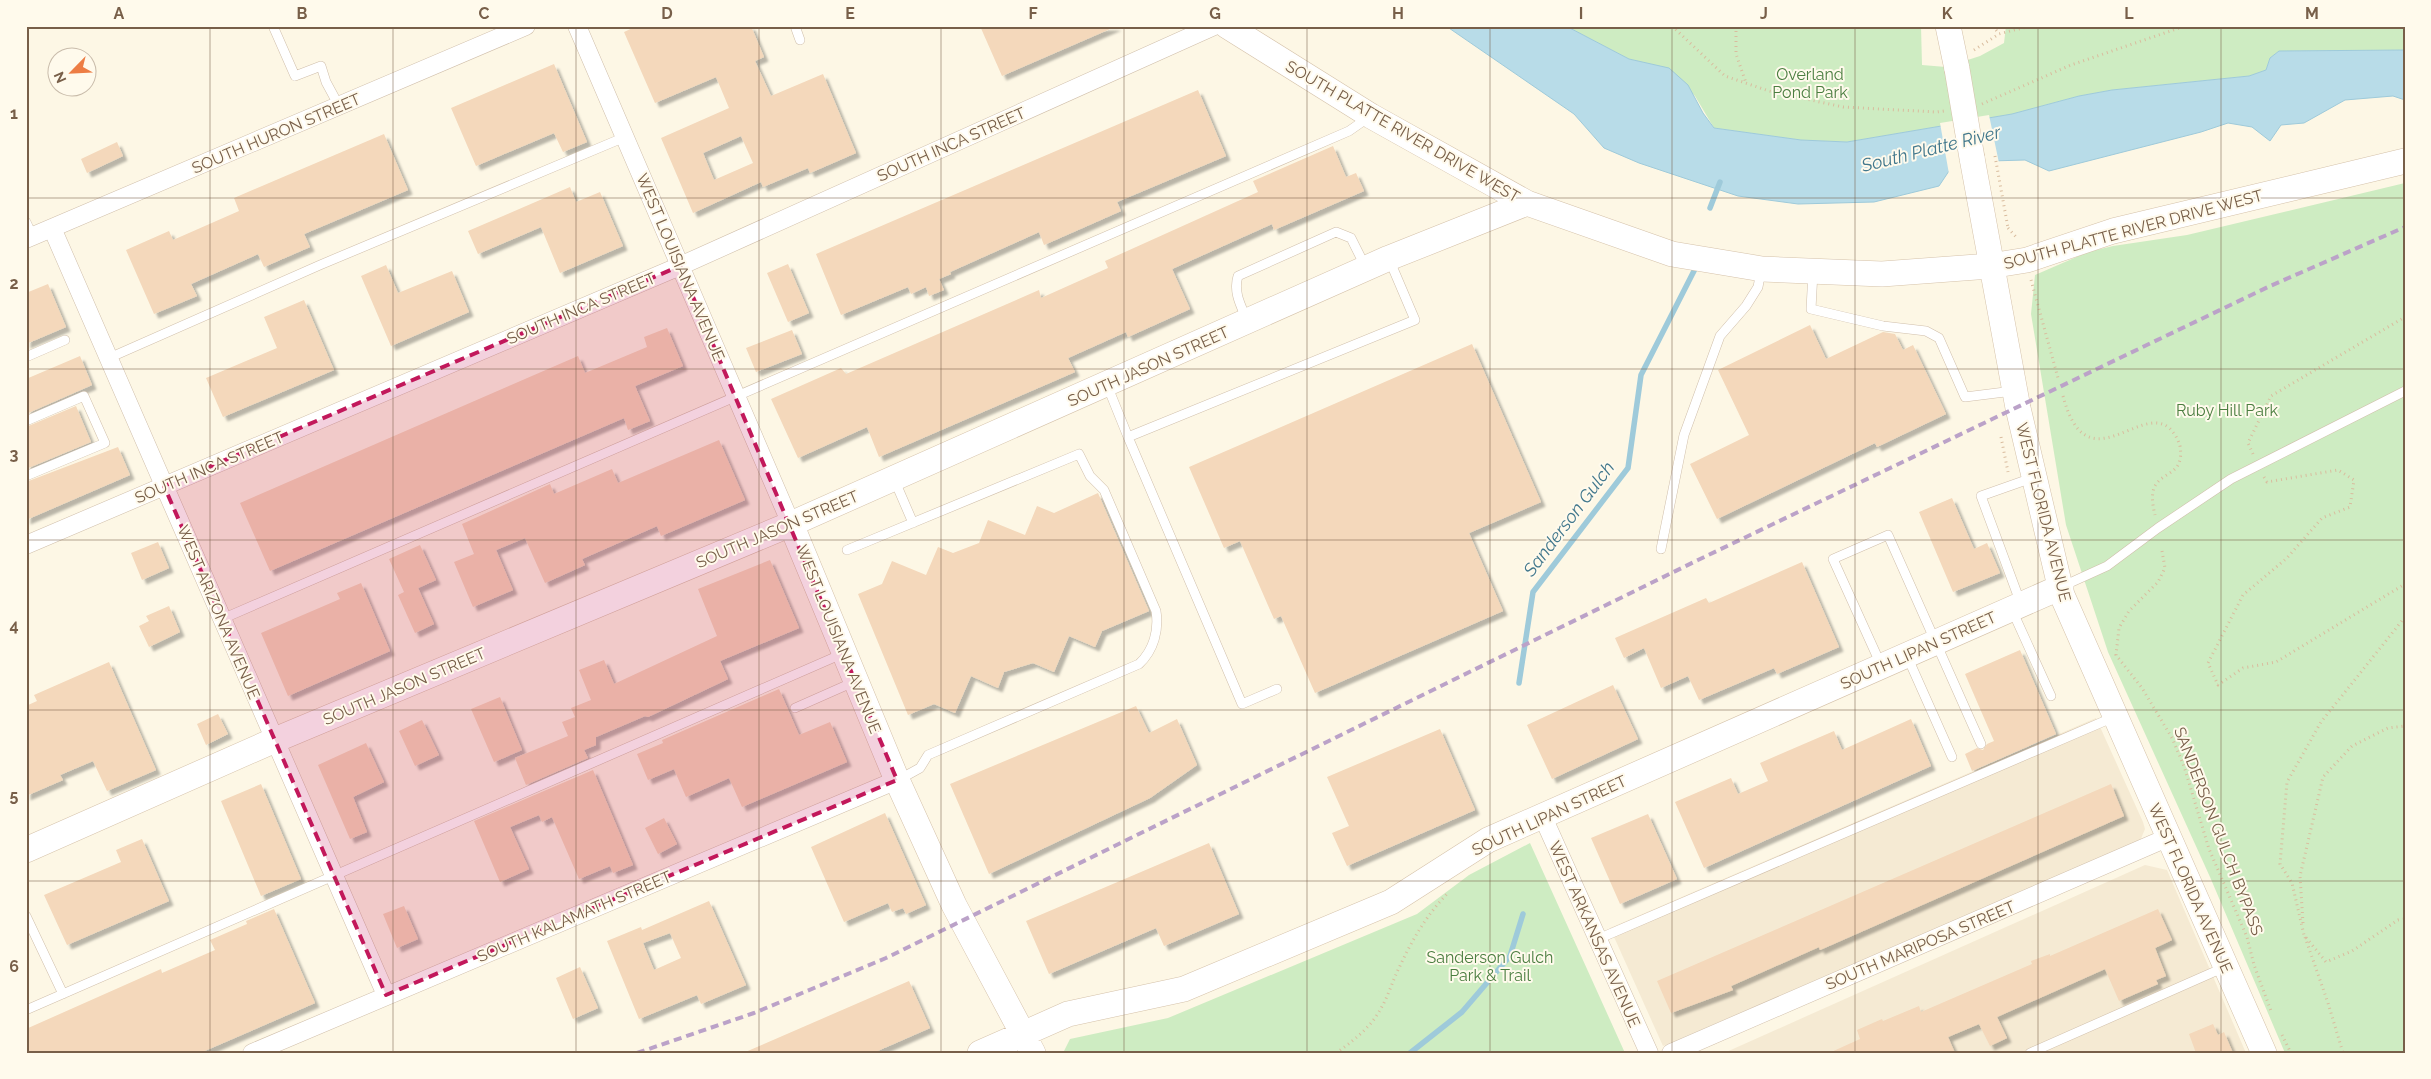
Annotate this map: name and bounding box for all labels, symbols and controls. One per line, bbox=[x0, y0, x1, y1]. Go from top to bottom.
text: A bbox=[114, 4, 125, 23]
text: B bbox=[297, 4, 308, 23]
text: C bbox=[479, 4, 490, 23]
text: D bbox=[661, 4, 673, 23]
text: E bbox=[845, 4, 855, 23]
text: F bbox=[1028, 4, 1038, 23]
text: G bbox=[1209, 4, 1221, 23]
text: H bbox=[1392, 4, 1404, 23]
text: I bbox=[1579, 4, 1583, 23]
text: J bbox=[1760, 4, 1768, 23]
text: K bbox=[1942, 4, 1953, 23]
text: L bbox=[2124, 4, 2134, 23]
text: M bbox=[2305, 4, 2319, 23]
north arrow bbox=[48, 48, 98, 98]
street label: SOUTH PLATTE RIVER DRIVE WEST bbox=[1282, 56, 1523, 207]
park label: Overland Pond Park bbox=[1772, 65, 1848, 102]
text: N bbox=[51, 69, 70, 85]
street label: SOUTH HURON STREET bbox=[189, 89, 364, 178]
street label: SOUTH INCA STREET bbox=[874, 103, 1028, 186]
text: 1 bbox=[10, 104, 18, 123]
water label: South Platte River bbox=[1858, 121, 2003, 176]
street label: WEST LOUISIANA AVENUE bbox=[632, 171, 729, 364]
street label: SOUTH PLATTE RIVER DRIVE WEST bbox=[2002, 186, 2265, 273]
street label: SOUTH INCA STREET bbox=[504, 268, 659, 348]
text: 2 bbox=[9, 274, 19, 293]
street label: SOUTH JASON STREET bbox=[1065, 322, 1232, 411]
park label: Ruby Hill Park bbox=[2176, 401, 2279, 420]
street label: WEST FLORIDA AVENUE bbox=[2012, 421, 2075, 604]
street label: SOUTH INCA STREET bbox=[132, 427, 287, 507]
text: 3 bbox=[10, 445, 19, 464]
water label: Sanderson Gulch bbox=[1518, 457, 1619, 581]
street label: SOUTH JASON STREET bbox=[693, 487, 861, 572]
street label: WEST ARIZONA AVENUE bbox=[173, 522, 264, 702]
street label: WEST LOUISIANA AVENUE bbox=[792, 542, 885, 737]
street label: SOUTH LIPAN STREET bbox=[1837, 607, 1999, 693]
text: 4 bbox=[9, 616, 19, 635]
street label: SOUTH JASON STREET bbox=[320, 644, 488, 729]
street label: SANDERSON GULCH BYPASS bbox=[2170, 724, 2267, 938]
street label: SOUTH LIPAN STREET bbox=[1469, 771, 1630, 860]
text: 5 bbox=[10, 786, 19, 805]
street label: WEST FLORIDA AVENUE bbox=[2144, 800, 2237, 976]
street label: WEST ARKANSAS AVENUE bbox=[1545, 838, 1644, 1030]
street label: SOUTH KALAMATH STREET bbox=[474, 867, 674, 966]
street label: SOUTH MARIPOSA STREET bbox=[1823, 897, 2018, 994]
park label: Sanderson Gulch Park & Trail bbox=[1427, 948, 1553, 985]
text: 6 bbox=[9, 957, 19, 976]

